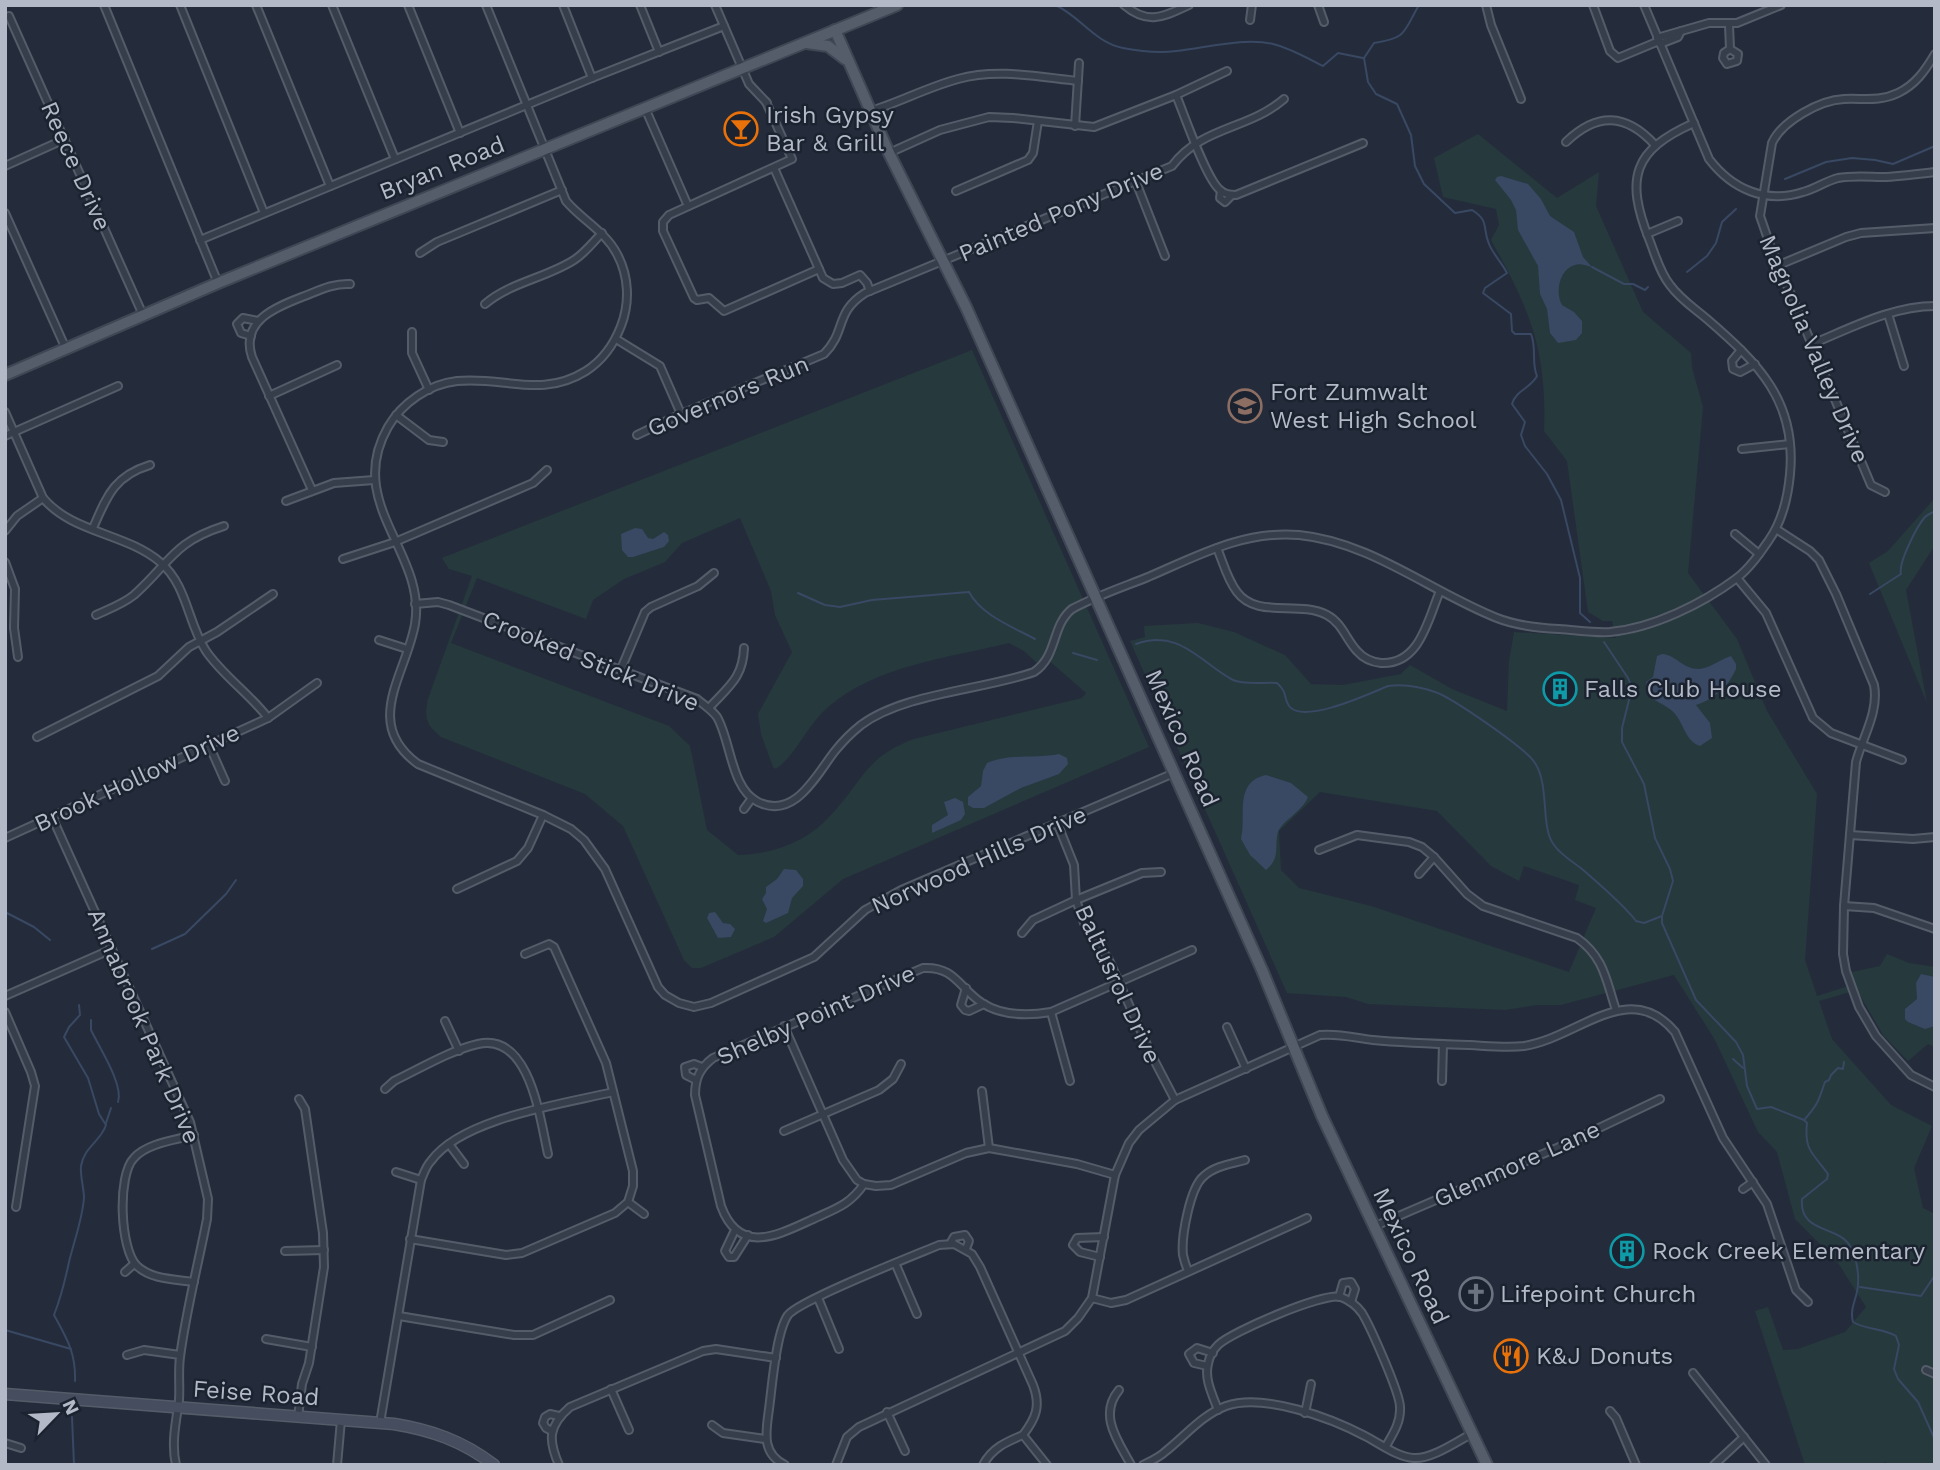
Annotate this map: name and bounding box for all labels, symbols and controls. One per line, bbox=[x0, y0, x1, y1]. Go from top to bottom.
street label: Reece Drive bbox=[35, 97, 117, 235]
place label: Irish Gypsy Bar & Grill bbox=[766, 101, 894, 157]
bar icon: Irish Gypsy Bar & Grill bbox=[722, 110, 760, 148]
street label: Bryan Road bbox=[375, 130, 509, 206]
street label: Painted Pony Drive bbox=[955, 156, 1167, 268]
street label: Magnolia Valley Drive bbox=[1753, 231, 1875, 467]
street label: Governors Run bbox=[643, 349, 813, 443]
place label: Fort Zumwalt West High School bbox=[1270, 378, 1477, 434]
school or university icon: Fort Zumwalt West High School bbox=[1226, 387, 1264, 425]
street label: Crooked Stick Drive bbox=[479, 605, 703, 717]
street label: Mexico Road bbox=[1139, 665, 1225, 811]
building icon: Falls Club House bbox=[1541, 670, 1579, 708]
place label: Falls Club House bbox=[1584, 675, 1782, 703]
street label: Brook Hollow Drive bbox=[30, 718, 244, 838]
street label: Norwood Hills Drive bbox=[867, 800, 1091, 920]
street label: Baltusrol Drive bbox=[1069, 900, 1167, 1068]
street label: Annabrook Park Drive bbox=[82, 904, 206, 1148]
street label: Shelby Point Drive bbox=[713, 959, 919, 1071]
street label: Glenmore Lane bbox=[1430, 1115, 1604, 1213]
street label: Mexico Road bbox=[1367, 1183, 1455, 1329]
building icon: Rock Creek Elementary bbox=[1608, 1232, 1646, 1270]
place label: Rock Creek Elementary bbox=[1652, 1237, 1926, 1265]
church icon: Lifepoint Church bbox=[1457, 1275, 1495, 1313]
place label: Lifepoint Church bbox=[1500, 1280, 1696, 1308]
restaurant icon: K&J Donuts bbox=[1492, 1337, 1530, 1375]
place label: K&J Donuts bbox=[1536, 1342, 1673, 1370]
street label: Feise Road bbox=[192, 1375, 320, 1411]
north arrow bbox=[21, 1379, 91, 1449]
text: N bbox=[58, 1396, 84, 1418]

